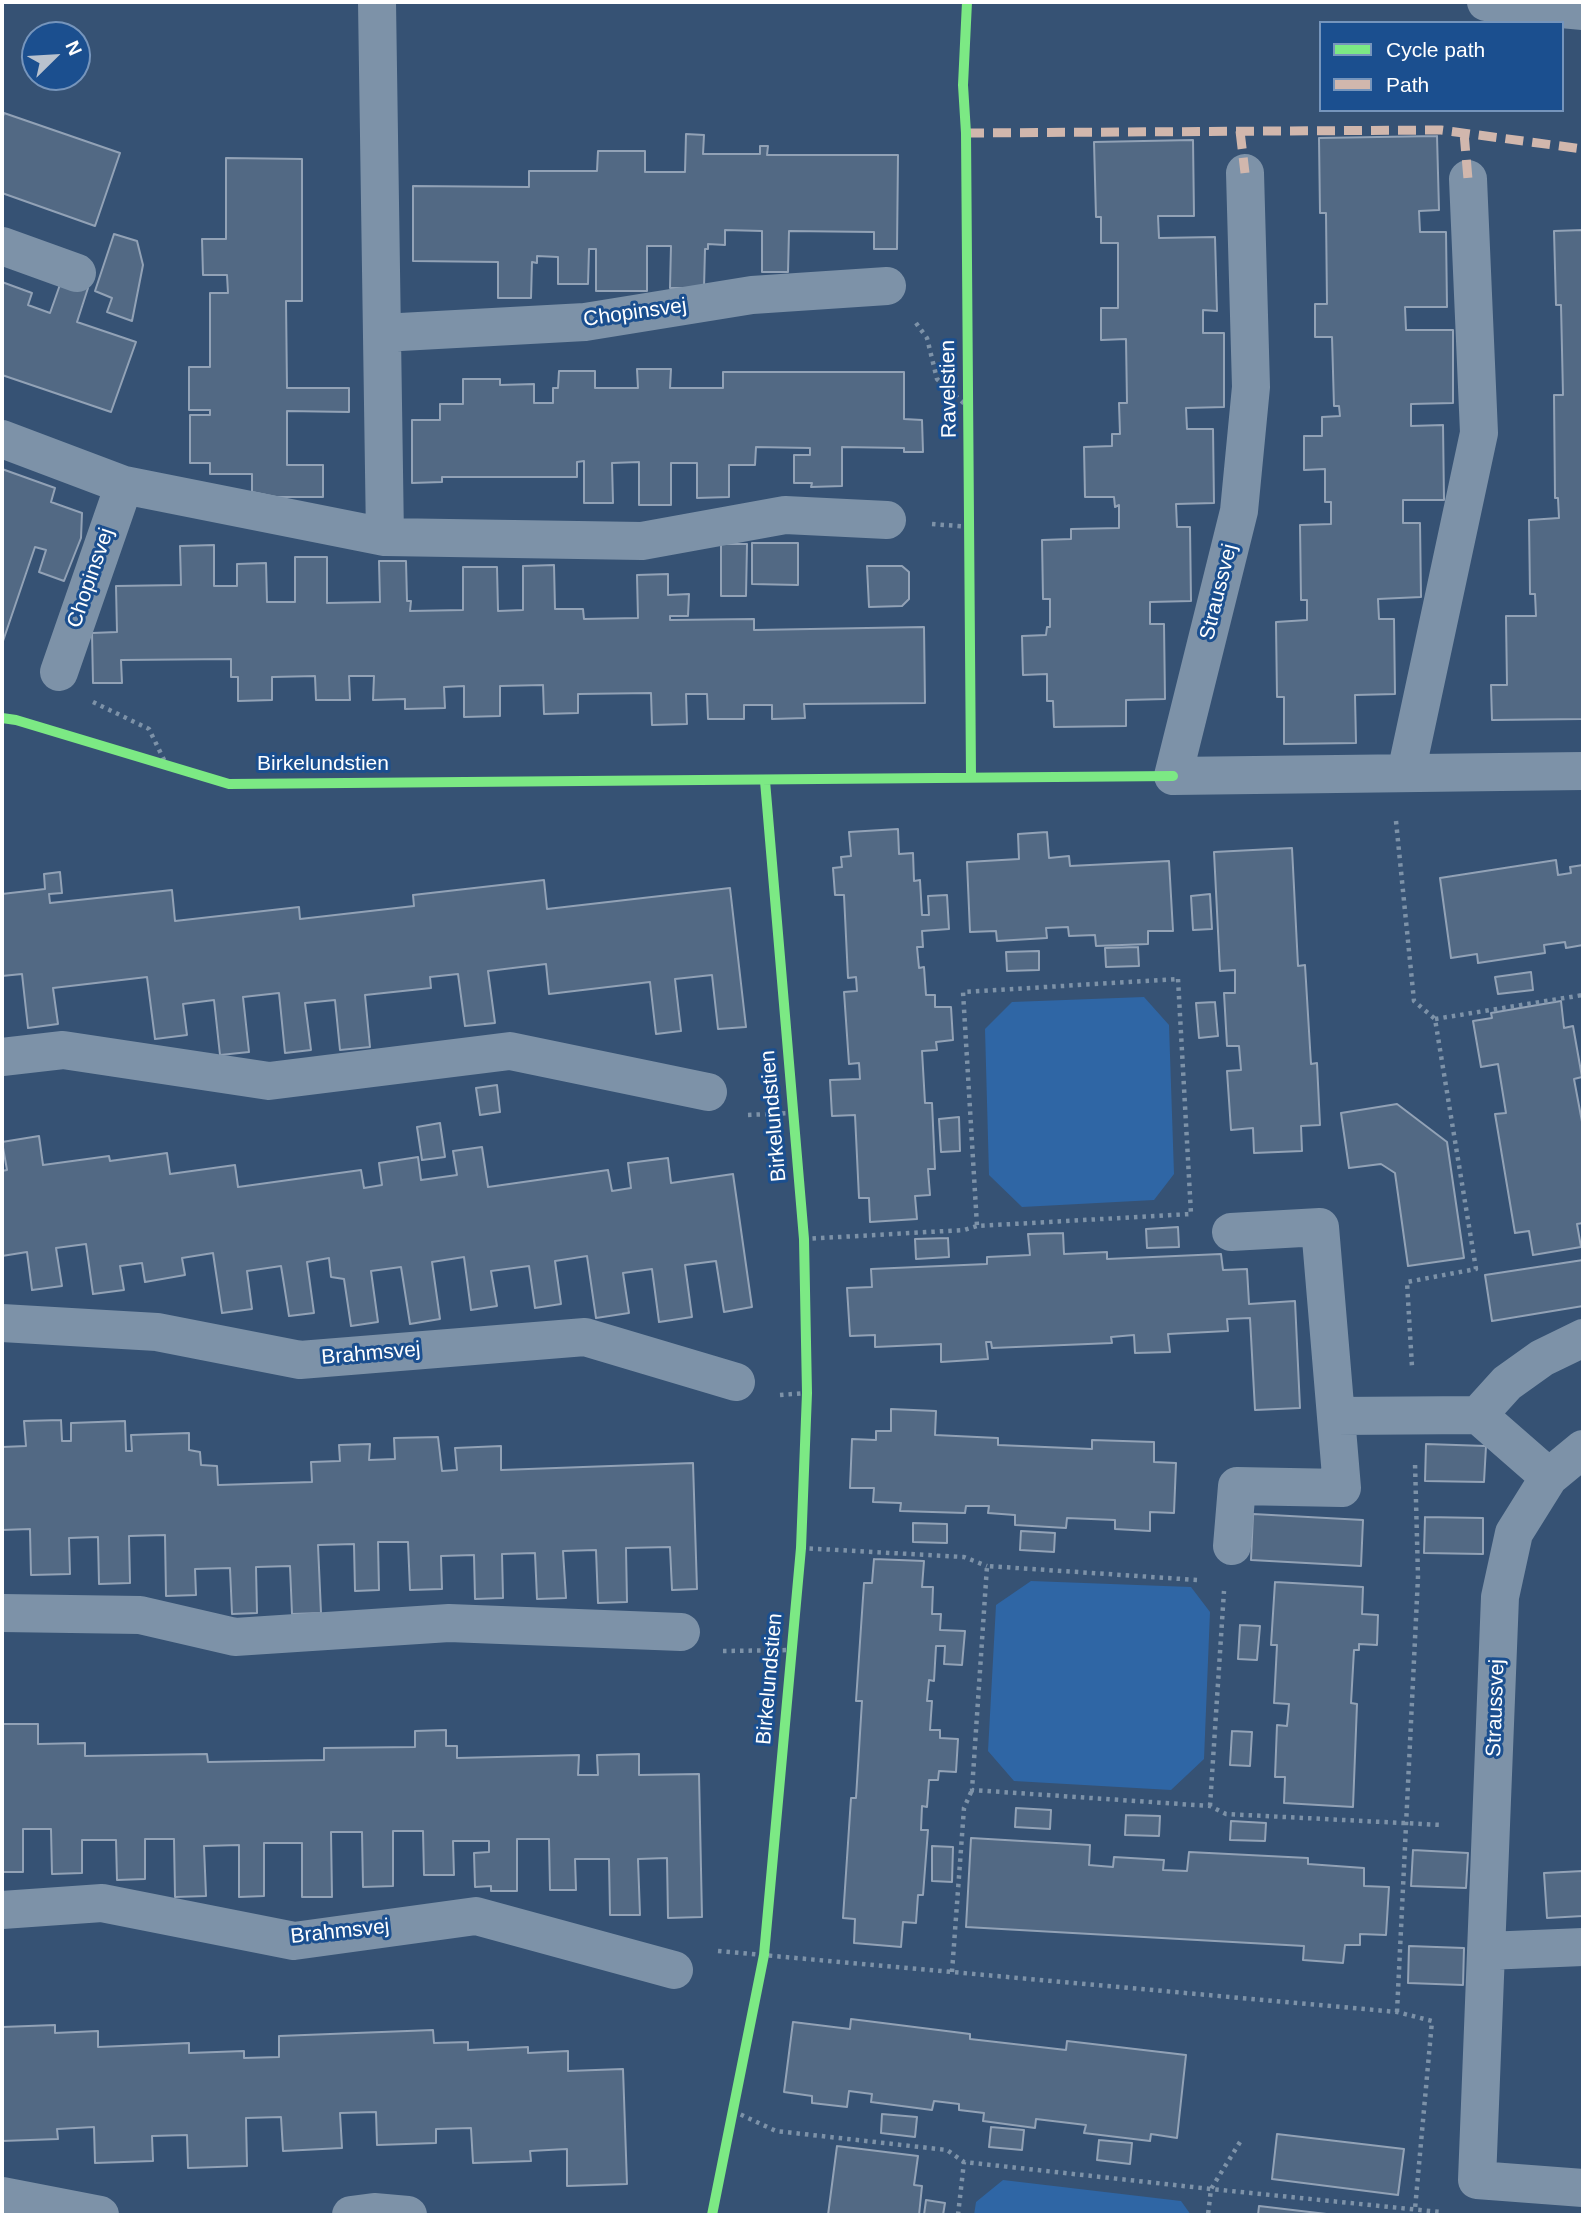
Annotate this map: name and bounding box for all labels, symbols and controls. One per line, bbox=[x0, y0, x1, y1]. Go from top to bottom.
north arrow bbox=[21, 21, 91, 91]
legend bbox=[1319, 21, 1564, 112]
text: N bbox=[61, 38, 86, 59]
text: Cycle path bbox=[1386, 38, 1485, 61]
text: Path bbox=[1386, 73, 1429, 96]
street label: Chopinsvej bbox=[582, 293, 688, 333]
street label: Ravelstien bbox=[936, 340, 962, 438]
street label: Chopinsvej bbox=[62, 525, 120, 631]
street label: Straussvej bbox=[1195, 541, 1243, 643]
street label: Birkelundstien bbox=[257, 751, 389, 777]
street label: Birkelundstien bbox=[756, 1049, 792, 1183]
street label: Brahmsvej bbox=[320, 1337, 422, 1371]
street label: Birkelundstien bbox=[752, 1612, 788, 1746]
street label: Straussvej bbox=[1482, 1659, 1510, 1757]
street label: Brahmsvej bbox=[289, 1914, 391, 1950]

